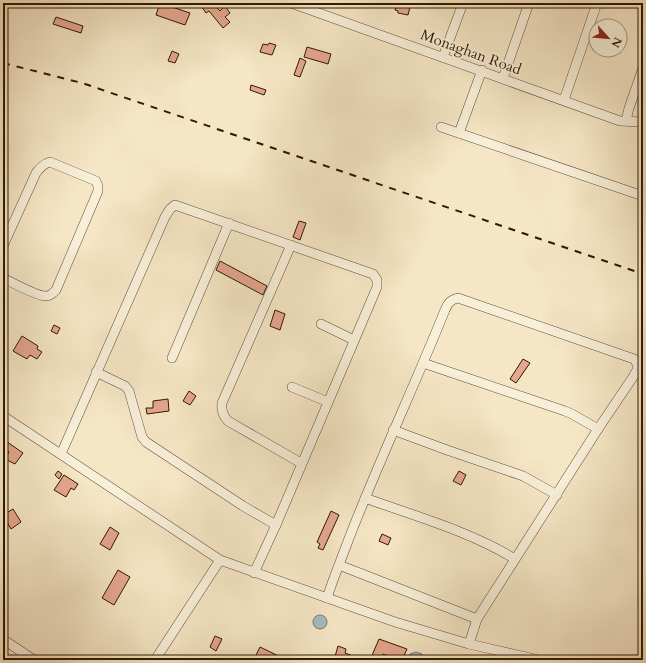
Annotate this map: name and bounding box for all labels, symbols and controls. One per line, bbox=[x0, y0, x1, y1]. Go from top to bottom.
north arrow bbox=[588, 18, 628, 58]
street label: Monaghan Road bbox=[418, 24, 524, 80]
text: N bbox=[607, 35, 625, 50]

